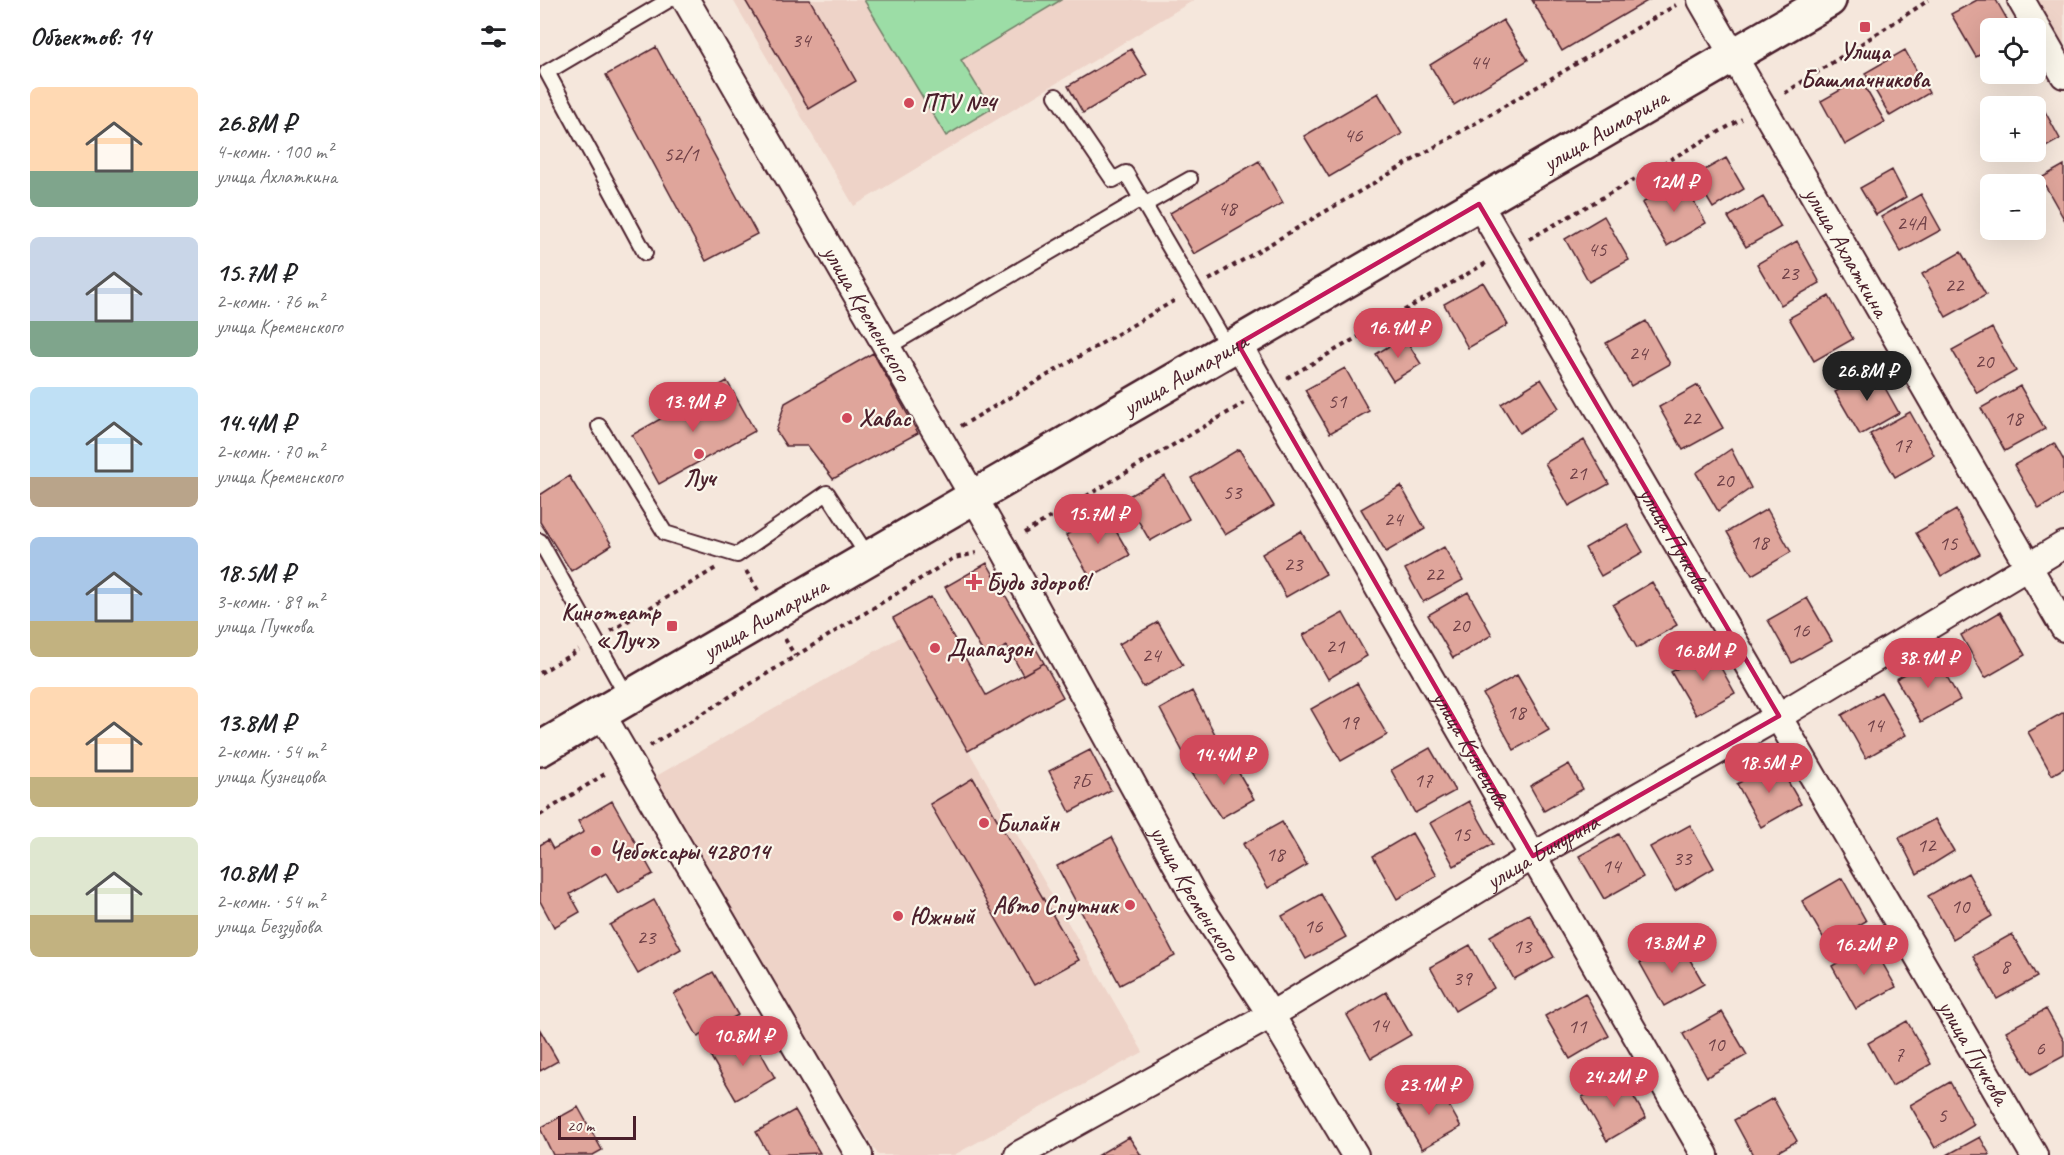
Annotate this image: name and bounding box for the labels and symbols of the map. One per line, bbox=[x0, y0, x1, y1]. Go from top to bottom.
marker: Улица Башмачникова bbox=[1858, 20, 1872, 34]
house number: 34 bbox=[792, 27, 813, 53]
place label: Улица Башмачникова bbox=[1800, 36, 1931, 94]
house number: 44 bbox=[1470, 49, 1491, 75]
street label: улица Ашмарина bbox=[1536, 81, 1675, 179]
place label: ПТУ №4 bbox=[921, 88, 999, 118]
marker: ПТУ №4 bbox=[902, 96, 916, 110]
house number: 46 bbox=[1344, 122, 1363, 148]
house number: 52/1 bbox=[663, 141, 700, 167]
pin: 12M ₽ bbox=[1632, 162, 1716, 213]
street label: улица Ахлаткина bbox=[1796, 180, 1897, 324]
house number: 48 bbox=[1218, 195, 1239, 221]
house number: 24А bbox=[1896, 210, 1927, 236]
house number: 45 bbox=[1588, 236, 1608, 262]
street label: улица Кременского bbox=[815, 238, 919, 388]
house number: 23 bbox=[1780, 260, 1800, 286]
house number: 22 bbox=[1945, 272, 1965, 298]
pin: 16.9M ₽ bbox=[1343, 308, 1453, 359]
street label: улица Ашмарина bbox=[1115, 325, 1255, 423]
house number: 24 bbox=[1629, 340, 1650, 366]
house number: 20 bbox=[1975, 348, 1995, 374]
pin: 26.8M ₽ bbox=[1812, 351, 1922, 402]
pin: 13.9M ₽ bbox=[638, 382, 748, 433]
house number: 51 bbox=[1328, 388, 1348, 414]
place label: Хавас bbox=[859, 403, 912, 433]
house number: 22 bbox=[1682, 405, 1702, 431]
house number: 18 bbox=[2004, 405, 2025, 431]
marker: Хавас bbox=[840, 411, 854, 425]
house number: 17 bbox=[1893, 432, 1913, 458]
marker: Луч bbox=[692, 447, 706, 461]
house number: 21 bbox=[1568, 460, 1588, 486]
place label: Луч bbox=[683, 463, 718, 493]
house number: 20 bbox=[1715, 467, 1735, 493]
house number: 53 bbox=[1223, 479, 1243, 505]
street label: улица Пучкова bbox=[1631, 480, 1718, 599]
pin: 15.7M ₽ bbox=[1043, 494, 1153, 545]
house number: 24 bbox=[1384, 506, 1405, 532]
house number: 18 bbox=[1750, 529, 1771, 555]
house number: 15 bbox=[1939, 530, 1959, 556]
house number: 23 bbox=[1284, 551, 1304, 577]
house number: 22 bbox=[1425, 561, 1445, 587]
place label: Будь здоров! bbox=[986, 567, 1094, 597]
street label: улица Ашмарина bbox=[695, 569, 835, 667]
marker: Будь здоров! bbox=[967, 575, 981, 589]
place label: Кинотеатр «Луч» bbox=[561, 597, 662, 655]
house number: 20 bbox=[1451, 612, 1471, 638]
house number: 16 bbox=[1791, 617, 1810, 643]
marker: Кинотеатр «Луч» bbox=[665, 619, 679, 633]
pin: 16.8M ₽ bbox=[1648, 631, 1758, 682]
place label: Диапазон bbox=[947, 633, 1035, 664]
house number: 21 bbox=[1326, 633, 1346, 659]
pin: 38.9M ₽ bbox=[1873, 638, 1983, 689]
marker: Диапазон bbox=[928, 641, 942, 655]
house number: 24 bbox=[1142, 642, 1163, 668]
street label: улица Кузнецова bbox=[1425, 683, 1518, 815]
house number: 18 bbox=[1507, 699, 1528, 725]
house number: 19 bbox=[1340, 709, 1360, 735]
house number: 14 bbox=[1865, 712, 1886, 738]
pin: 14.4M ₽ bbox=[1169, 735, 1279, 786]
pin: 18.5M ₽ bbox=[1714, 743, 1824, 794]
house number: 17 bbox=[1414, 767, 1434, 793]
house number: 7Б bbox=[1070, 768, 1093, 794]
street label: улица Бичурина bbox=[1479, 806, 1605, 897]
place label: Билайн bbox=[996, 808, 1060, 838]
marker: Билайн bbox=[977, 816, 991, 830]
street label: улица Кременского bbox=[1142, 819, 1247, 968]
house number: 15 bbox=[1452, 821, 1472, 847]
house number: 12 bbox=[1917, 832, 1937, 858]
place label: Чебоксары 428014 bbox=[608, 836, 773, 866]
house number: 18 bbox=[1266, 841, 1287, 867]
marker: Чебоксары 428014 bbox=[589, 844, 603, 858]
house number: 33 bbox=[1673, 845, 1693, 871]
house number: 14 bbox=[1602, 853, 1623, 879]
place label: Авто Спутник bbox=[993, 890, 1120, 920]
house number: 10 bbox=[1951, 893, 1971, 919]
marker: Авто Спутник bbox=[1123, 898, 1137, 912]
place label: Южный bbox=[910, 901, 976, 931]
marker: Южный bbox=[891, 909, 905, 923]
house number: 16 bbox=[1304, 913, 1323, 939]
pin: 13.8M ₽ bbox=[1617, 923, 1727, 974]
house number: 23 bbox=[637, 924, 657, 950]
pin: 16.2M ₽ bbox=[1809, 925, 1919, 976]
house number: 13 bbox=[1513, 933, 1533, 959]
house number: 8 bbox=[2000, 953, 2012, 979]
house number: 39 bbox=[1453, 965, 1473, 991]
street label: улица Пучкова bbox=[1931, 993, 2017, 1112]
house number: 14 bbox=[1370, 1012, 1391, 1038]
house number: 11 bbox=[1568, 1013, 1588, 1039]
pin: 10.8M ₽ bbox=[688, 1016, 798, 1067]
house number: 10 bbox=[1706, 1031, 1726, 1057]
house number: 6 bbox=[2035, 1035, 2045, 1061]
house number: 7 bbox=[1894, 1041, 1905, 1067]
pin: 24.2M ₽ bbox=[1559, 1057, 1669, 1108]
pin: 23.1M ₽ bbox=[1374, 1065, 1484, 1116]
house number: 5 bbox=[1937, 1102, 1948, 1128]
scale bar bbox=[558, 1113, 636, 1140]

